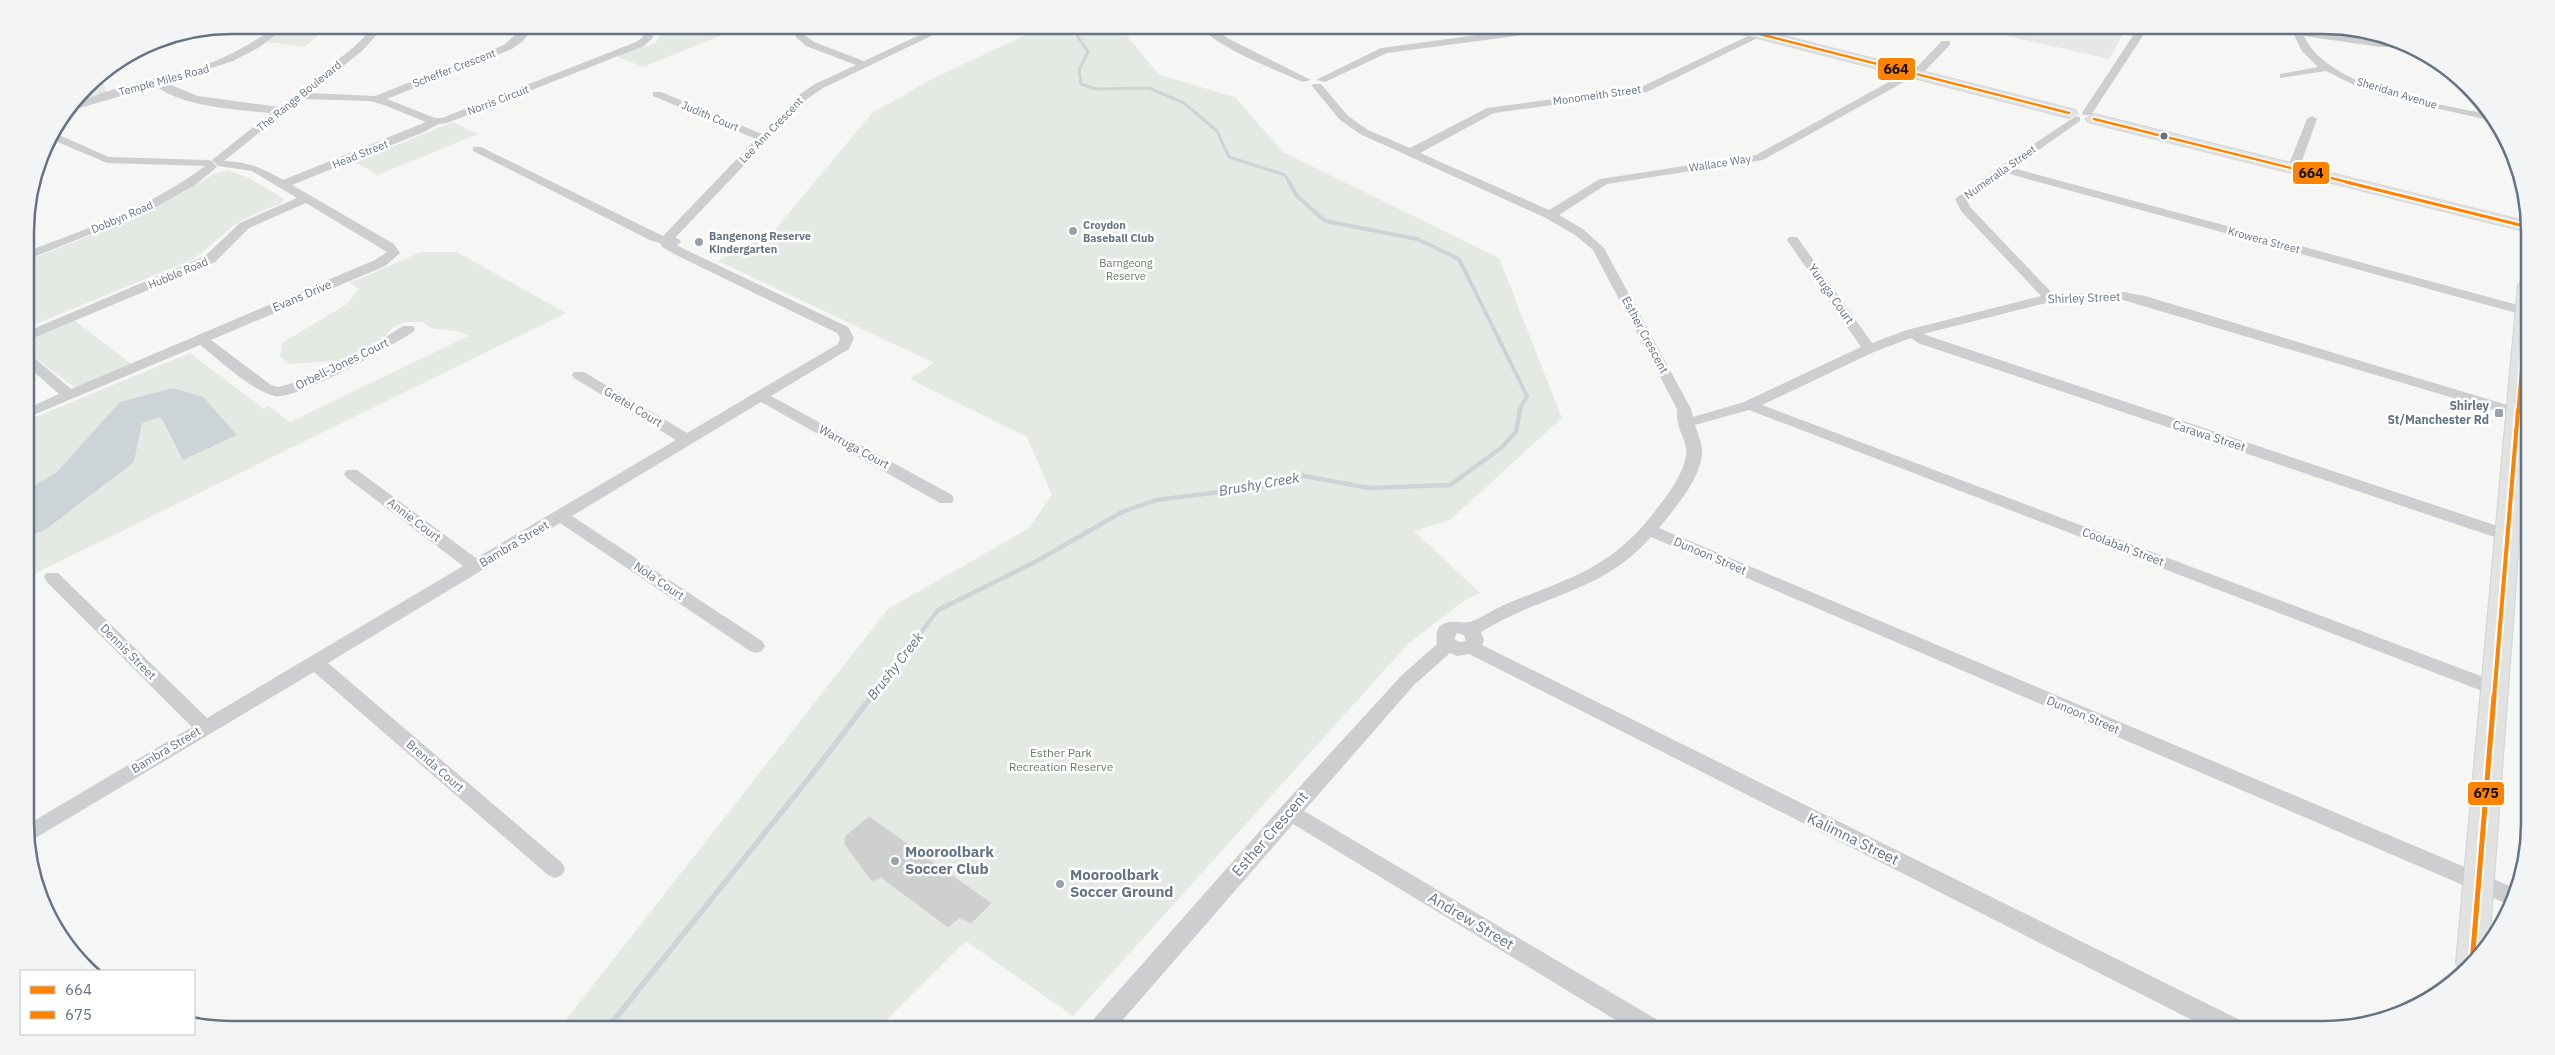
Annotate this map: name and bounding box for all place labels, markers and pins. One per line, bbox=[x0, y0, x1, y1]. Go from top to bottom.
unlabelled marker bbox=[2159, 131, 2169, 141]
place label: Croydon Baseball Club bbox=[1083, 218, 1154, 245]
marker: Croydon Baseball Club bbox=[1067, 225, 1079, 237]
place label: Bangenong Reserve Kindergarten bbox=[709, 229, 811, 256]
marker: Bangenong Reserve Kindergarten bbox=[693, 236, 705, 248]
place label: Shirley St/Manchester Rd bbox=[2387, 398, 2490, 427]
marker: Shirley St/Manchester Rd bbox=[2493, 407, 2505, 419]
place label: Mooroolbark Soccer Club bbox=[905, 842, 994, 878]
marker: Mooroolbark Soccer Club bbox=[889, 855, 901, 867]
place label: Mooroolbark Soccer Ground bbox=[1070, 865, 1173, 901]
marker: Mooroolbark Soccer Ground bbox=[1054, 878, 1066, 890]

